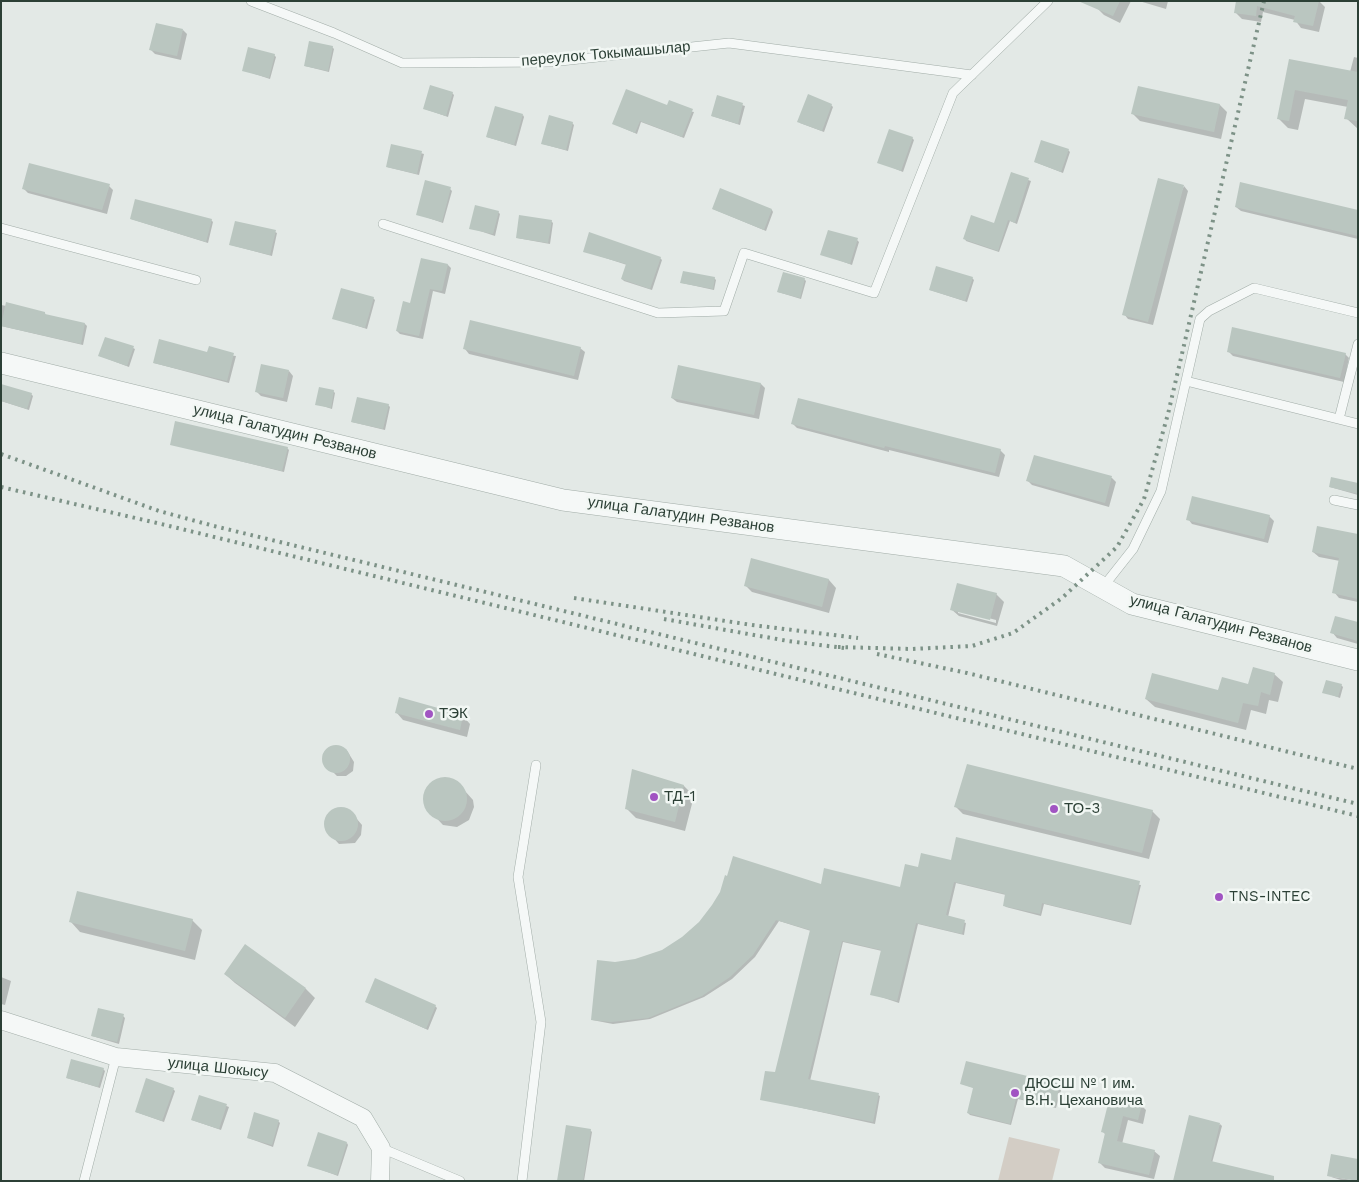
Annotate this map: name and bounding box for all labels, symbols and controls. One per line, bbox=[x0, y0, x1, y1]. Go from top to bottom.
street label: переулок Токымашылар bbox=[521, 38, 691, 70]
street label: улица Галатудин Резванов bbox=[191, 400, 379, 464]
street label: улица Галатудин Резванов bbox=[587, 493, 775, 537]
street label: улица Галатудин Резванов bbox=[1128, 591, 1314, 657]
place label: ТЭК bbox=[439, 705, 468, 723]
marker: ТЭК bbox=[423, 708, 435, 720]
place label: ТД-1 bbox=[664, 788, 696, 806]
marker: ТД-1 bbox=[648, 791, 660, 803]
place label: ТО-3 bbox=[1064, 800, 1100, 818]
marker: ТО-3 bbox=[1048, 803, 1060, 815]
place label: TNS-INTEC bbox=[1229, 888, 1310, 906]
marker: TNS-INTEC bbox=[1213, 891, 1225, 903]
street label: улица Шокысу bbox=[167, 1054, 269, 1082]
place label: ДЮСШ № 1 им. В.Н. Цехановича bbox=[1025, 1075, 1143, 1110]
marker: ДЮСШ № 1 им. В.Н. Цехановича bbox=[1009, 1087, 1021, 1099]

